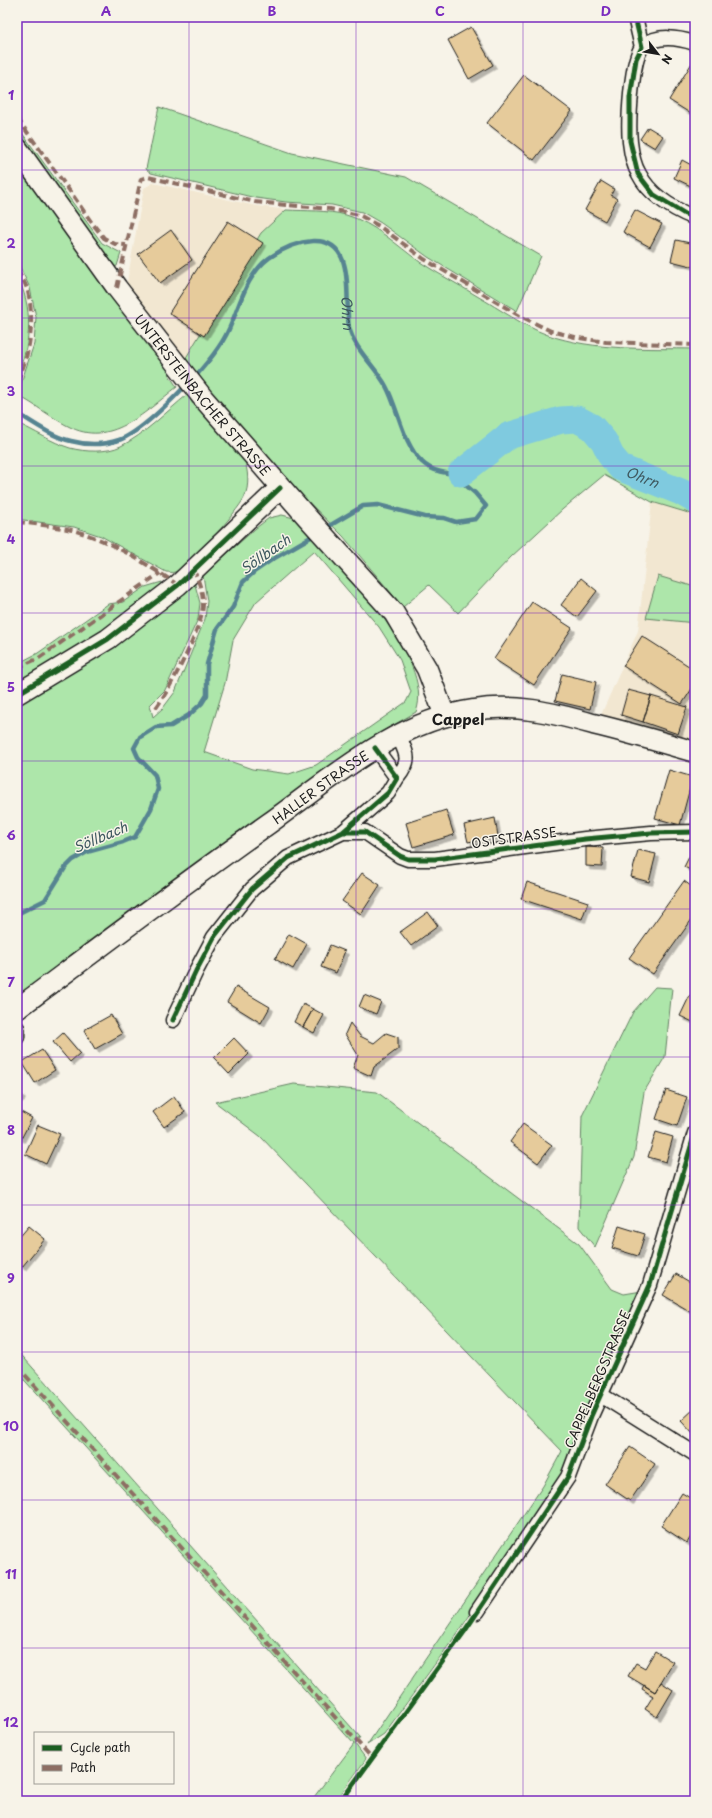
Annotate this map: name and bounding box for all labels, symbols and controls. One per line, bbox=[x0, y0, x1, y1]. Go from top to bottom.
text: A bbox=[101, 1, 111, 20]
text: B bbox=[268, 1, 277, 20]
text: C bbox=[435, 1, 445, 20]
text: D bbox=[601, 1, 611, 20]
north arrow bbox=[638, 34, 678, 74]
text: N bbox=[657, 51, 677, 68]
text: 1 bbox=[8, 85, 14, 104]
text: 2 bbox=[6, 233, 16, 252]
water label: Ohrn bbox=[337, 296, 360, 332]
street label: UNTERSTEINBACHER STRASSE bbox=[131, 309, 276, 479]
text: 3 bbox=[7, 381, 16, 400]
water label: Ohrn bbox=[623, 461, 663, 493]
text: 4 bbox=[7, 529, 16, 548]
water label: Söllbach bbox=[236, 529, 295, 579]
text: 5 bbox=[7, 677, 15, 696]
district label: Cappel bbox=[432, 707, 484, 730]
street label: HALLER STRASSE bbox=[268, 745, 372, 828]
water label: Söllbach bbox=[70, 816, 131, 858]
street label: OSTSTRASSE bbox=[470, 822, 558, 852]
text: 6 bbox=[6, 825, 16, 844]
text: 7 bbox=[7, 972, 15, 991]
text: 8 bbox=[7, 1120, 15, 1139]
text: 9 bbox=[7, 1268, 15, 1287]
street label: CAPPELBERGSTRASSE bbox=[559, 1307, 635, 1451]
text: 10 bbox=[3, 1416, 19, 1435]
text: 11 bbox=[5, 1564, 17, 1583]
text: 12 bbox=[3, 1712, 19, 1731]
legend bbox=[34, 1732, 174, 1784]
text: Cycle path bbox=[70, 1738, 131, 1756]
text: Path bbox=[70, 1758, 96, 1776]

